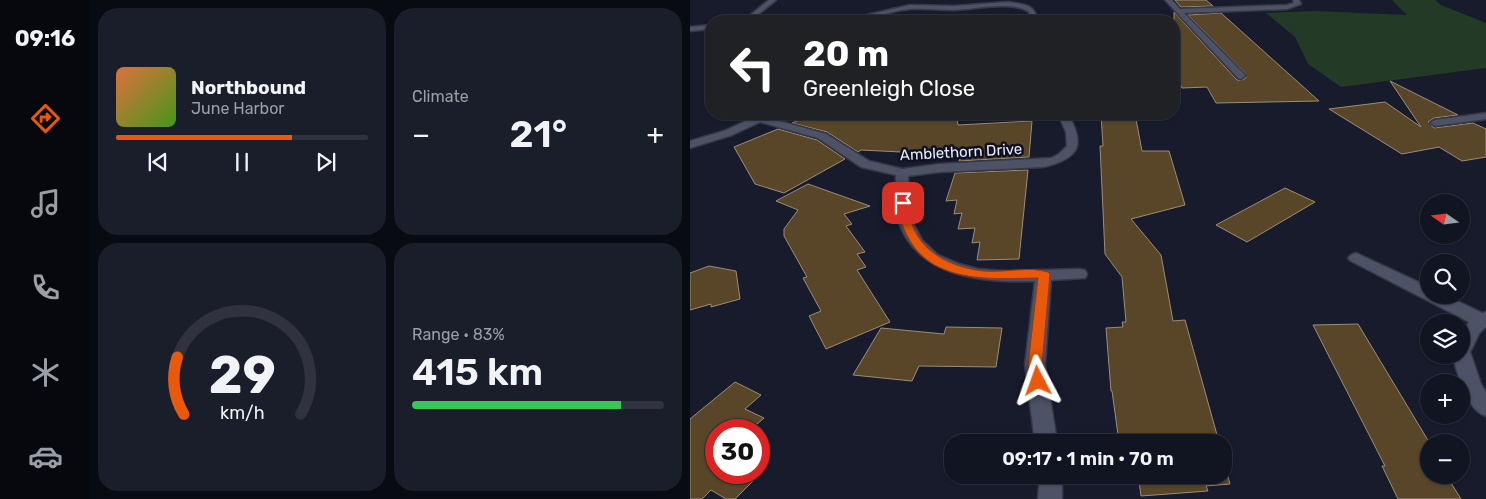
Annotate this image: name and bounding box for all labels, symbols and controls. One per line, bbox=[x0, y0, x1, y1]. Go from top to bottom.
text: 09:16 bbox=[15, 25, 75, 52]
text: 20 m bbox=[803, 33, 889, 75]
icon: left bbox=[720, 35, 785, 100]
text: Greenleigh Close bbox=[803, 75, 975, 102]
text: Northbound bbox=[191, 76, 306, 99]
text: Climate bbox=[412, 87, 469, 106]
text: June Harbor bbox=[191, 99, 284, 118]
icon: directions bbox=[28, 101, 63, 136]
text: 21° bbox=[510, 111, 567, 157]
text: − bbox=[412, 118, 430, 151]
text: + bbox=[647, 118, 664, 151]
street label: Amblethorn Drive bbox=[899, 140, 1023, 164]
icon: previous bbox=[144, 148, 172, 176]
icon: pause bbox=[228, 148, 256, 176]
icon: next bbox=[312, 148, 340, 176]
pin bbox=[882, 182, 924, 224]
icon: music bbox=[28, 186, 63, 221]
icon: arrive bbox=[889, 189, 917, 217]
north arrow bbox=[1420, 194, 1470, 244]
map controls bbox=[1420, 194, 1470, 484]
button: search bbox=[1420, 254, 1470, 304]
icon: phone bbox=[28, 270, 63, 305]
button: layers bbox=[1420, 314, 1470, 364]
text: Range · 83% bbox=[412, 325, 505, 344]
text: 29 bbox=[208, 344, 276, 406]
text: 415 km bbox=[412, 349, 543, 395]
position arrow bbox=[1011, 354, 1063, 406]
icon: climate bbox=[28, 355, 63, 390]
button: + bbox=[1420, 374, 1470, 424]
text: km/h bbox=[220, 402, 264, 423]
speed limit sign: 30 bbox=[705, 419, 770, 484]
button: − bbox=[1420, 434, 1470, 484]
icon: car bbox=[28, 439, 63, 474]
text: 09:17 · 1 min · 70 m bbox=[1002, 447, 1174, 470]

